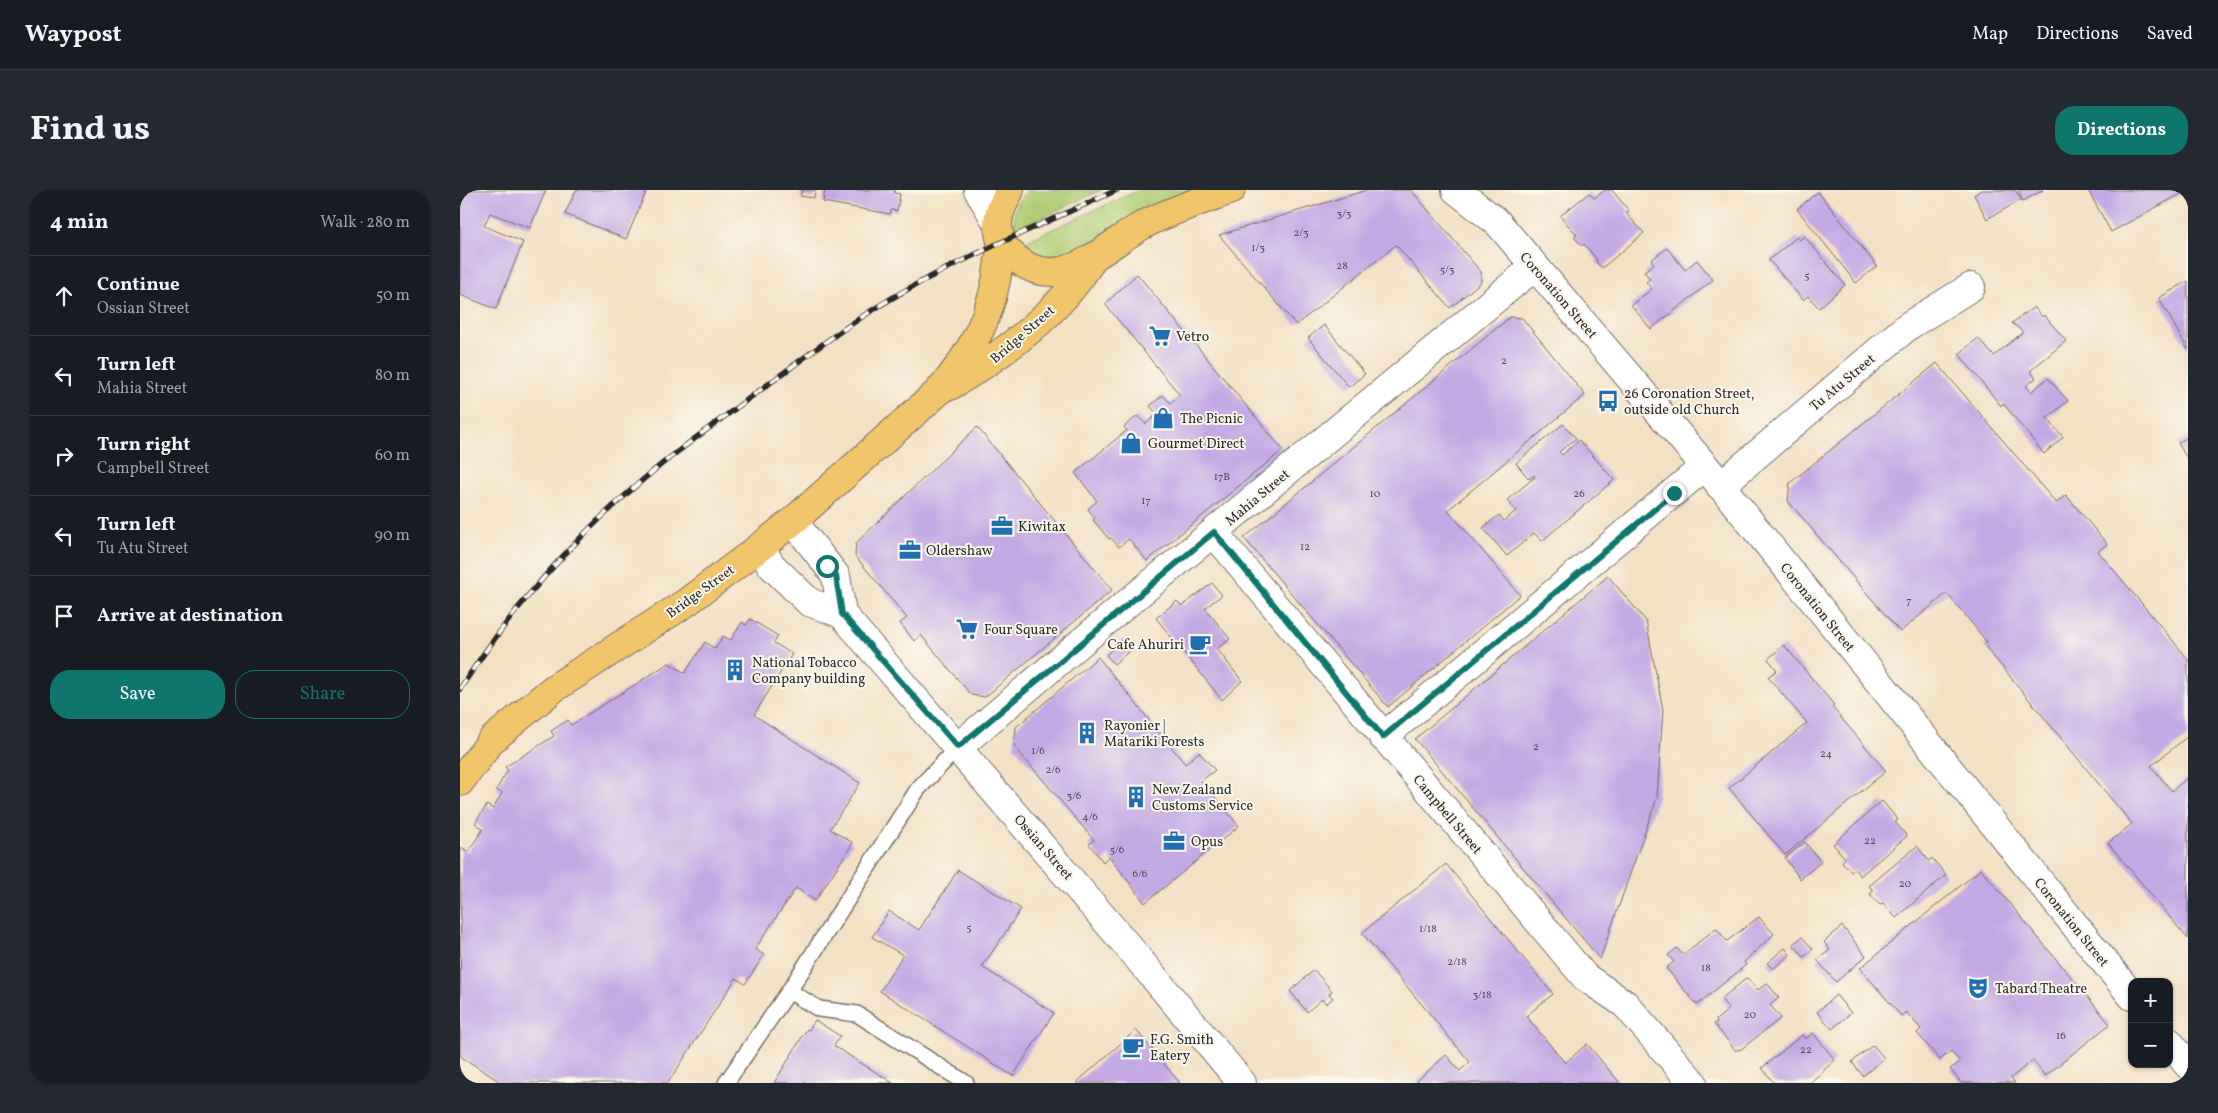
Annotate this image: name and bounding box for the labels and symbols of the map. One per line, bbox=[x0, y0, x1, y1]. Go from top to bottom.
house number: 3/3 bbox=[1337, 207, 1352, 222]
house number: 2/3 bbox=[1293, 226, 1309, 241]
house number: 1/3 bbox=[1251, 241, 1265, 256]
street label: Coronation Street bbox=[1515, 248, 1601, 344]
house number: 28 bbox=[1336, 259, 1348, 274]
house number: 5/3 bbox=[1440, 263, 1455, 278]
house number: 5 bbox=[1804, 269, 1810, 284]
street label: Bridge Street bbox=[987, 302, 1059, 369]
supermarket icon: Vetro bbox=[1147, 323, 1173, 349]
place label: Vetro bbox=[1176, 328, 1209, 347]
street label: Tu Atu Street bbox=[1806, 350, 1880, 416]
house number: 2 bbox=[1501, 354, 1507, 369]
place label: 26 Coronation Street, outside old Church bbox=[1624, 385, 1754, 420]
bus stop icon: 26 Coronation Street, outside old Church bbox=[1595, 388, 1621, 414]
shop icon: The Picnic bbox=[1150, 405, 1176, 431]
place label: The Picnic bbox=[1180, 410, 1243, 429]
shop icon: Gourmet Direct bbox=[1118, 430, 1144, 456]
place label: Gourmet Direct bbox=[1148, 435, 1244, 454]
street label: Mahia Street bbox=[1222, 465, 1294, 531]
house number: 17B bbox=[1214, 470, 1230, 485]
route end bbox=[1663, 482, 1686, 505]
house number: 10 bbox=[1370, 487, 1381, 502]
house number: 26 bbox=[1573, 487, 1585, 502]
house number: 17 bbox=[1141, 494, 1151, 509]
office icon: Kiwitax bbox=[989, 513, 1015, 539]
place label: Kiwitax bbox=[1018, 518, 1066, 537]
office icon: Oldershaw bbox=[897, 537, 923, 563]
house number: 12 bbox=[1300, 540, 1310, 555]
place label: Oldershaw bbox=[926, 542, 993, 561]
route start bbox=[816, 555, 839, 578]
street label: Coronation Street bbox=[1775, 559, 1859, 657]
street label: Bridge Street bbox=[663, 561, 739, 623]
house number: 7 bbox=[1906, 594, 1912, 609]
supermarket icon: Four Square bbox=[954, 616, 980, 642]
place label: Four Square bbox=[984, 621, 1058, 640]
cafe icon: Cafe Ahuriri bbox=[1187, 631, 1213, 657]
place label: Cafe Ahuriri bbox=[1107, 636, 1184, 655]
place label: National Tobacco Company building bbox=[752, 654, 865, 689]
building icon: National Tobacco Company building bbox=[722, 657, 748, 683]
place label: Rayonier | Matariki Forests bbox=[1104, 717, 1204, 752]
building icon: Rayonier | Matariki Forests bbox=[1074, 720, 1100, 746]
house number: 2 bbox=[1533, 740, 1539, 755]
house number: 1/6 bbox=[1031, 744, 1045, 759]
house number: 24 bbox=[1820, 747, 1832, 762]
house number: 2/6 bbox=[1045, 763, 1061, 778]
street label: Campbell Street bbox=[1408, 771, 1486, 859]
place label: New Zealand Customs Service bbox=[1152, 781, 1254, 816]
building icon: New Zealand Customs Service bbox=[1123, 784, 1149, 810]
house number: 3/6 bbox=[1067, 789, 1082, 804]
house number: 4/6 bbox=[1082, 810, 1098, 825]
street label: Ossian Street bbox=[1009, 811, 1077, 885]
office icon: Opus bbox=[1161, 828, 1187, 854]
place label: Opus bbox=[1191, 833, 1223, 852]
house number: 22 bbox=[1864, 834, 1876, 849]
house number: 5/6 bbox=[1110, 843, 1125, 858]
house number: 6/6 bbox=[1133, 867, 1148, 882]
street label: Coronation Street bbox=[2029, 874, 2113, 972]
house number: 20 bbox=[1899, 877, 1912, 892]
house number: 5 bbox=[966, 921, 972, 936]
house number: 1/18 bbox=[1419, 922, 1437, 937]
house number: 2/18 bbox=[1447, 955, 1467, 970]
house number: 18 bbox=[1701, 961, 1711, 976]
theatre icon: Tabard Theatre bbox=[1965, 975, 1991, 1001]
place label: Tabard Theatre bbox=[1995, 980, 2088, 999]
house number: 3/18 bbox=[1472, 988, 1492, 1003]
house number: 20 bbox=[1744, 1008, 1757, 1023]
house number: 16 bbox=[2056, 1029, 2066, 1044]
place label: F.G. Smith Eatery bbox=[1150, 1031, 1214, 1066]
cafe icon: F.G. Smith Eatery bbox=[1120, 1034, 1146, 1060]
house number: 22 bbox=[1800, 1043, 1812, 1058]

